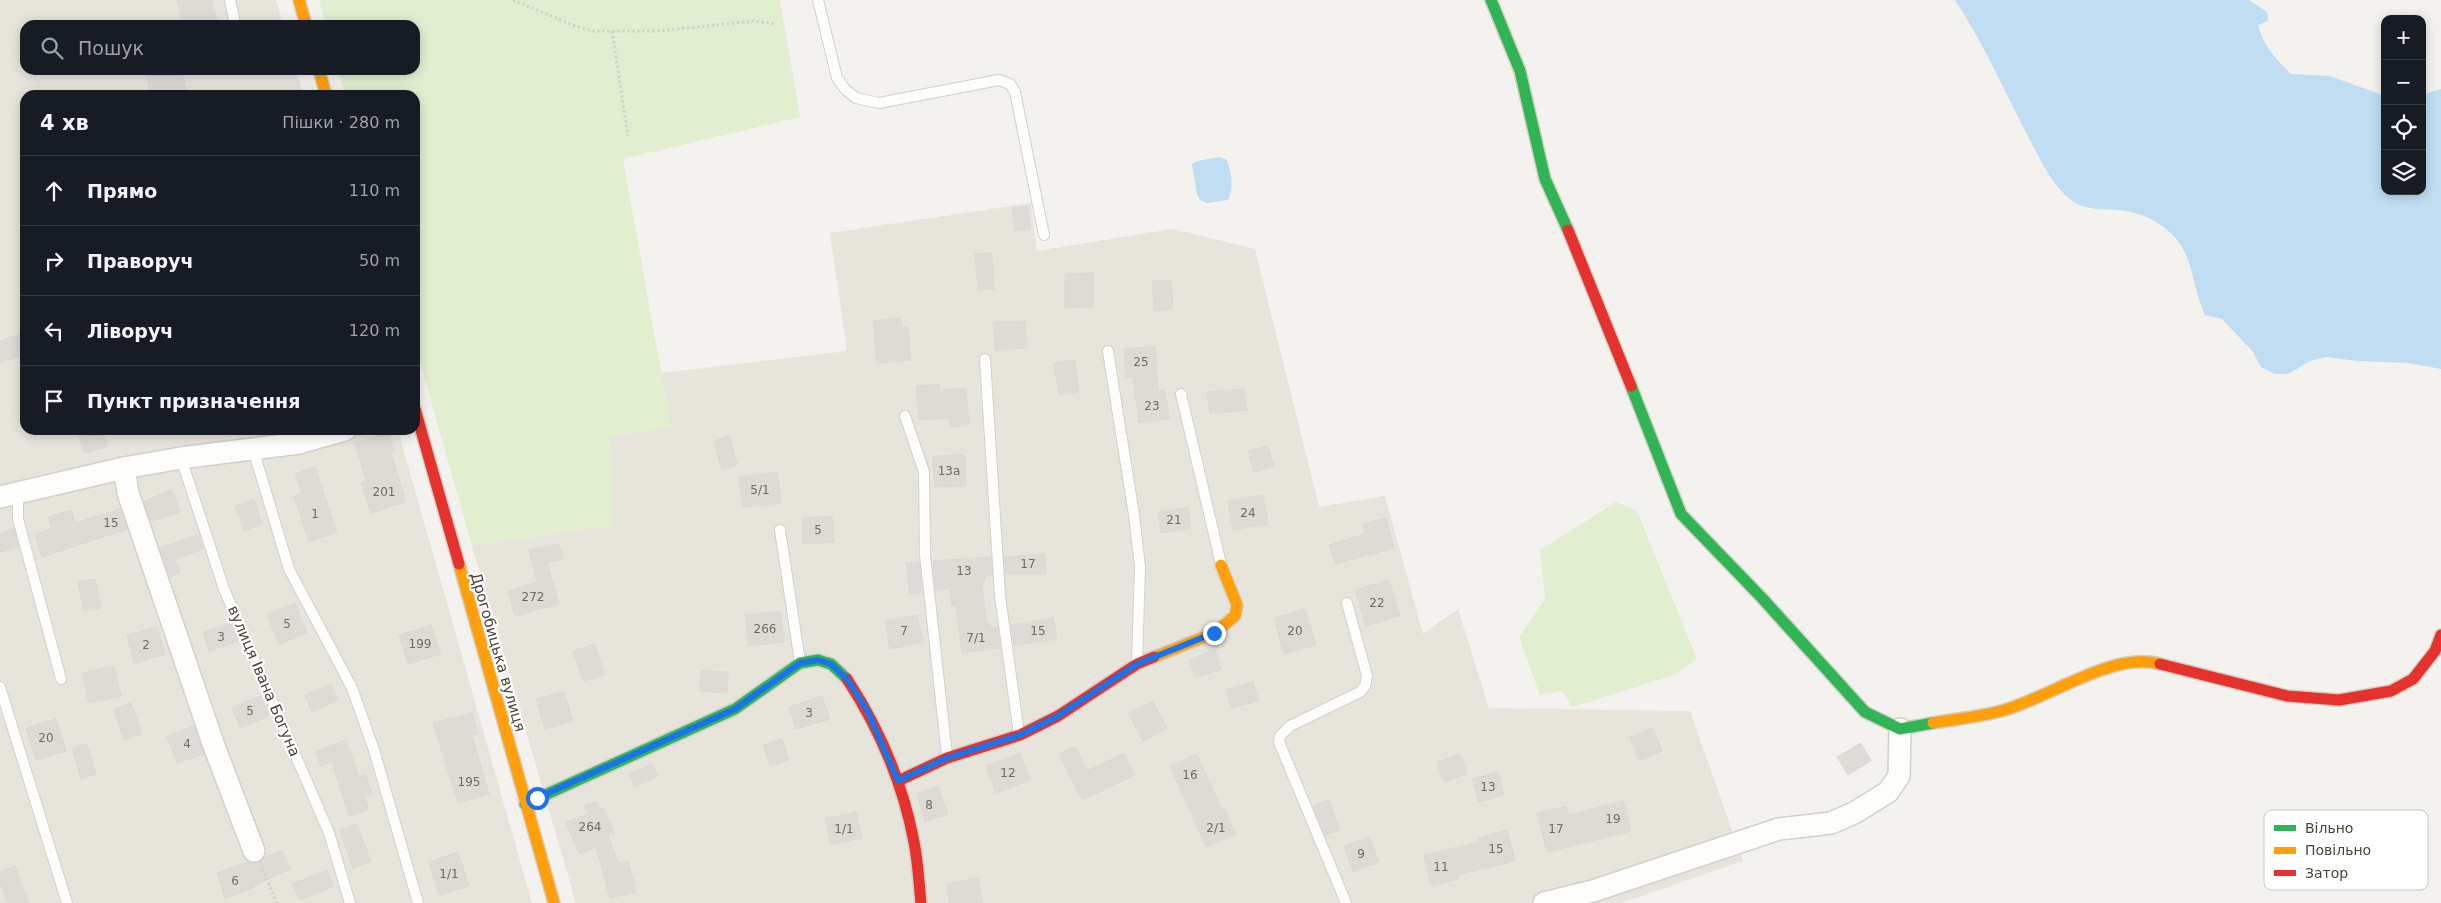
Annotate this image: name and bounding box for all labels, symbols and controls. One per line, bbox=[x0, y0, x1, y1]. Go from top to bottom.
map controls bbox=[2381, 15, 2426, 195]
button: + bbox=[2381, 15, 2426, 60]
search box bbox=[20, 20, 420, 75]
icon: search bbox=[38, 34, 66, 62]
text: Пошук bbox=[78, 37, 144, 59]
button: − bbox=[2381, 60, 2426, 105]
button: locate bbox=[2381, 105, 2426, 150]
text: 4 хв bbox=[40, 111, 89, 135]
text: Пішки · 280 m bbox=[282, 113, 400, 132]
button: layers bbox=[2381, 150, 2426, 195]
icon: ahead bbox=[40, 177, 68, 205]
text: Прямо bbox=[87, 180, 157, 202]
text: 110 m bbox=[349, 181, 400, 200]
icon: right bbox=[40, 247, 68, 275]
text: Праворуч bbox=[87, 250, 193, 272]
text: 50 m bbox=[359, 251, 400, 270]
icon: left bbox=[40, 317, 68, 345]
text: Ліворуч bbox=[87, 320, 173, 342]
text: 120 m bbox=[349, 321, 400, 340]
house number: 25 bbox=[1133, 355, 1149, 369]
icon: arrive bbox=[40, 387, 68, 415]
text: Пункт призначення bbox=[87, 390, 300, 412]
house number: 23 bbox=[1144, 399, 1160, 413]
house number: 13а bbox=[938, 464, 960, 478]
house number: 5/1 bbox=[750, 483, 770, 497]
house number: 201 bbox=[373, 485, 395, 499]
house number: 24 bbox=[1240, 506, 1256, 520]
house number: 1 bbox=[311, 507, 319, 521]
house number: 21 bbox=[1166, 513, 1182, 527]
house number: 15 bbox=[103, 516, 119, 530]
house number: 5 bbox=[814, 523, 822, 537]
house number: 17 bbox=[1020, 557, 1036, 571]
house number: 13 bbox=[956, 564, 972, 578]
street label: Дрогобицька вулиця bbox=[467, 570, 529, 734]
house number: 272 bbox=[522, 590, 544, 604]
house number: 22 bbox=[1369, 596, 1385, 610]
street label: вулиця Івана Богуна bbox=[224, 603, 304, 759]
house number: 5 bbox=[283, 617, 291, 631]
house number: 266 bbox=[754, 622, 776, 636]
route end bbox=[1203, 622, 1226, 645]
house number: 7 bbox=[900, 624, 908, 638]
house number: 15 bbox=[1030, 624, 1046, 638]
house number: 20 bbox=[1287, 624, 1303, 638]
house number: 3 bbox=[217, 630, 225, 644]
house number: 7/1 bbox=[966, 631, 986, 645]
house number: 199 bbox=[409, 637, 431, 651]
house number: 2 bbox=[142, 638, 150, 652]
house number: 5 bbox=[246, 704, 254, 718]
house number: 3 bbox=[805, 706, 813, 720]
house number: 20 bbox=[38, 731, 54, 745]
house number: 4 bbox=[183, 737, 191, 751]
house number: 12 bbox=[1000, 766, 1016, 780]
house number: 16 bbox=[1182, 768, 1198, 782]
house number: 195 bbox=[458, 775, 480, 789]
house number: 13 bbox=[1480, 780, 1496, 794]
route start bbox=[526, 787, 549, 810]
house number: 8 bbox=[925, 798, 933, 812]
legend bbox=[2264, 810, 2428, 890]
house number: 19 bbox=[1605, 812, 1621, 826]
house number: 264 bbox=[579, 820, 601, 834]
text: Вільно bbox=[2305, 820, 2353, 836]
house number: 2/1 bbox=[1206, 821, 1226, 835]
house number: 1/1 bbox=[834, 822, 854, 836]
house number: 17 bbox=[1548, 822, 1564, 836]
house number: 15 bbox=[1488, 842, 1504, 856]
text: Повільно bbox=[2305, 842, 2371, 858]
house number: 9 bbox=[1357, 847, 1365, 861]
house number: 11 bbox=[1433, 860, 1449, 874]
text: Затор bbox=[2305, 865, 2348, 881]
house number: 1/1 bbox=[439, 867, 459, 881]
house number: 6 bbox=[231, 874, 239, 888]

